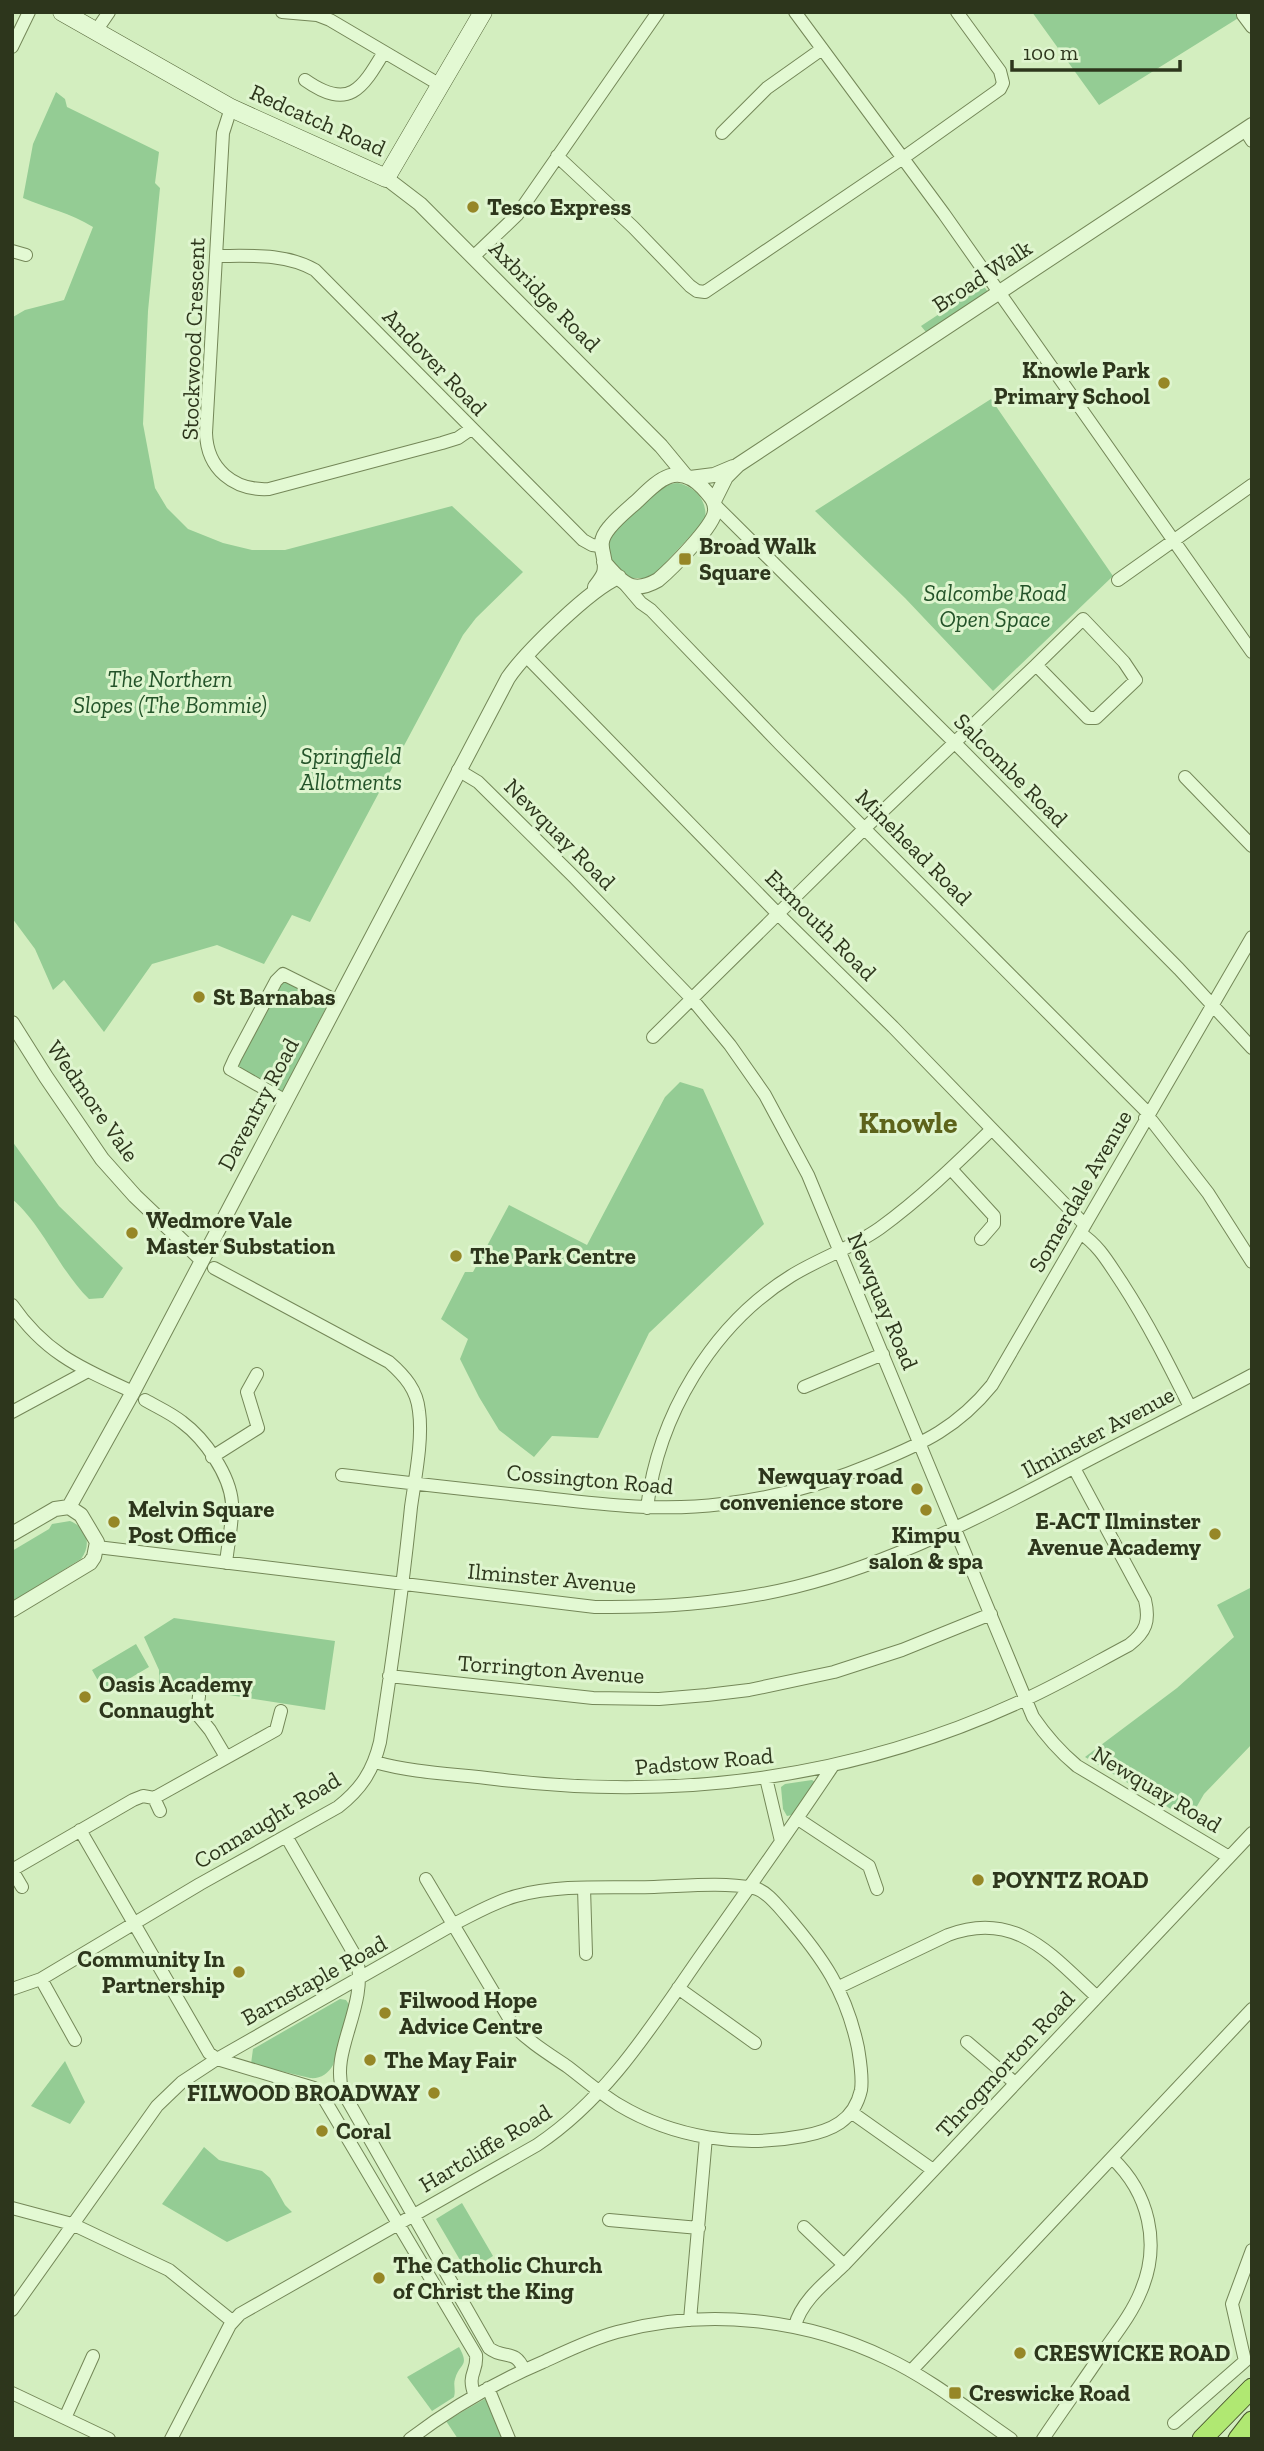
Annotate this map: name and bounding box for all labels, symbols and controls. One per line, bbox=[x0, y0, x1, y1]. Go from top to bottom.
scale bar bbox=[1012, 28, 1180, 72]
text: 100 m bbox=[1023, 40, 1078, 65]
street label: Redcatch Road bbox=[246, 78, 391, 163]
place label: Tesco Express bbox=[487, 193, 631, 221]
marker: Tesco Express bbox=[465, 199, 481, 215]
street label: Broad Walk bbox=[927, 233, 1037, 319]
street label: Axbridge Road bbox=[484, 235, 607, 358]
street label: Stockwood Crescent bbox=[175, 237, 211, 441]
street label: Andover Road bbox=[377, 303, 493, 422]
place label: Knowle Park Primary School bbox=[994, 356, 1150, 410]
marker: Knowle Park Primary School bbox=[1156, 375, 1172, 391]
place label: Broad Walk Square bbox=[699, 532, 816, 586]
marker: Broad Walk Square bbox=[677, 551, 693, 567]
park label: Salcombe Road Open Space bbox=[924, 579, 1067, 633]
park label: The Northern Slopes (The Bommie) bbox=[73, 665, 267, 719]
street label: Salcombe Road bbox=[948, 707, 1074, 833]
park label: Springfield Allotments bbox=[299, 742, 402, 796]
street label: Newquay Road bbox=[498, 772, 622, 896]
street label: Minehead Road bbox=[850, 783, 978, 911]
street label: Exmouth Road bbox=[760, 864, 883, 987]
place label: St Barnabas bbox=[213, 983, 336, 1011]
marker: St Barnabas bbox=[191, 989, 207, 1005]
street label: Daventry Road bbox=[211, 1033, 305, 1175]
street label: Wedmore Vale bbox=[41, 1035, 145, 1167]
district label: Knowle bbox=[859, 1105, 957, 1141]
street label: Somerdale Avenue bbox=[1022, 1105, 1138, 1277]
place label: Wedmore Vale Master Substation bbox=[146, 1206, 335, 1260]
marker: Wedmore Vale Master Substation bbox=[124, 1225, 140, 1241]
street label: Newquay Road bbox=[842, 1228, 925, 1374]
place label: The Park Centre bbox=[470, 1242, 636, 1270]
marker: The Park Centre bbox=[448, 1248, 464, 1264]
street label: Ilminster Avenue bbox=[1017, 1380, 1179, 1484]
street label: Cossington Road bbox=[505, 1458, 675, 1500]
place label: Newquay road convenience store bbox=[720, 1462, 903, 1516]
marker: Newquay road convenience store bbox=[909, 1481, 925, 1497]
place label: Melvin Square Post Office bbox=[128, 1495, 274, 1549]
marker: Kimpu salon & spa bbox=[918, 1502, 934, 1518]
place label: E-ACT Ilminster Avenue Academy bbox=[1028, 1507, 1202, 1561]
marker: Melvin Square Post Office bbox=[106, 1514, 122, 1530]
place label: Kimpu salon & spa bbox=[869, 1521, 984, 1575]
marker: E-ACT Ilminster Avenue Academy bbox=[1207, 1526, 1223, 1542]
street label: Ilminster Avenue bbox=[467, 1557, 637, 1599]
street label: Torrington Avenue bbox=[457, 1649, 645, 1689]
place label: Oasis Academy Connaught bbox=[99, 1670, 254, 1724]
marker: Oasis Academy Connaught bbox=[77, 1689, 93, 1705]
street label: Newquay Road bbox=[1087, 1739, 1227, 1839]
street label: Padstow Road bbox=[634, 1741, 775, 1781]
street label: Connaught Road bbox=[189, 1765, 346, 1875]
place label: POYNTZ ROAD bbox=[992, 1866, 1149, 1894]
marker: POYNTZ ROAD bbox=[970, 1872, 986, 1888]
street label: Barnstaple Road bbox=[236, 1928, 392, 2031]
place label: Community In Partnership bbox=[77, 1945, 225, 1999]
marker: Community In Partnership bbox=[231, 1964, 247, 1980]
street label: Throgmorton Road bbox=[930, 1984, 1081, 2143]
place label: Filwood Hope Advice Centre bbox=[399, 1986, 543, 2040]
marker: Filwood Hope Advice Centre bbox=[377, 2005, 393, 2021]
place label: The May Fair bbox=[384, 2046, 517, 2074]
marker: The May Fair bbox=[362, 2052, 378, 2068]
place label: FILWOOD BROADWAY bbox=[187, 2079, 420, 2107]
marker: FILWOOD BROADWAY bbox=[426, 2085, 442, 2101]
street label: Hartcliffe Road bbox=[414, 2097, 556, 2198]
place label: Coral bbox=[336, 2117, 392, 2145]
marker: Coral bbox=[314, 2123, 330, 2139]
place label: The Catholic Church of Christ the King bbox=[393, 2251, 603, 2305]
marker: The Catholic Church of Christ the King bbox=[371, 2270, 387, 2286]
place label: CRESWICKE ROAD bbox=[1034, 2339, 1230, 2367]
marker: CRESWICKE ROAD bbox=[1012, 2345, 1028, 2361]
place label: Creswicke Road bbox=[969, 2379, 1130, 2407]
marker: Creswicke Road bbox=[947, 2385, 963, 2401]

